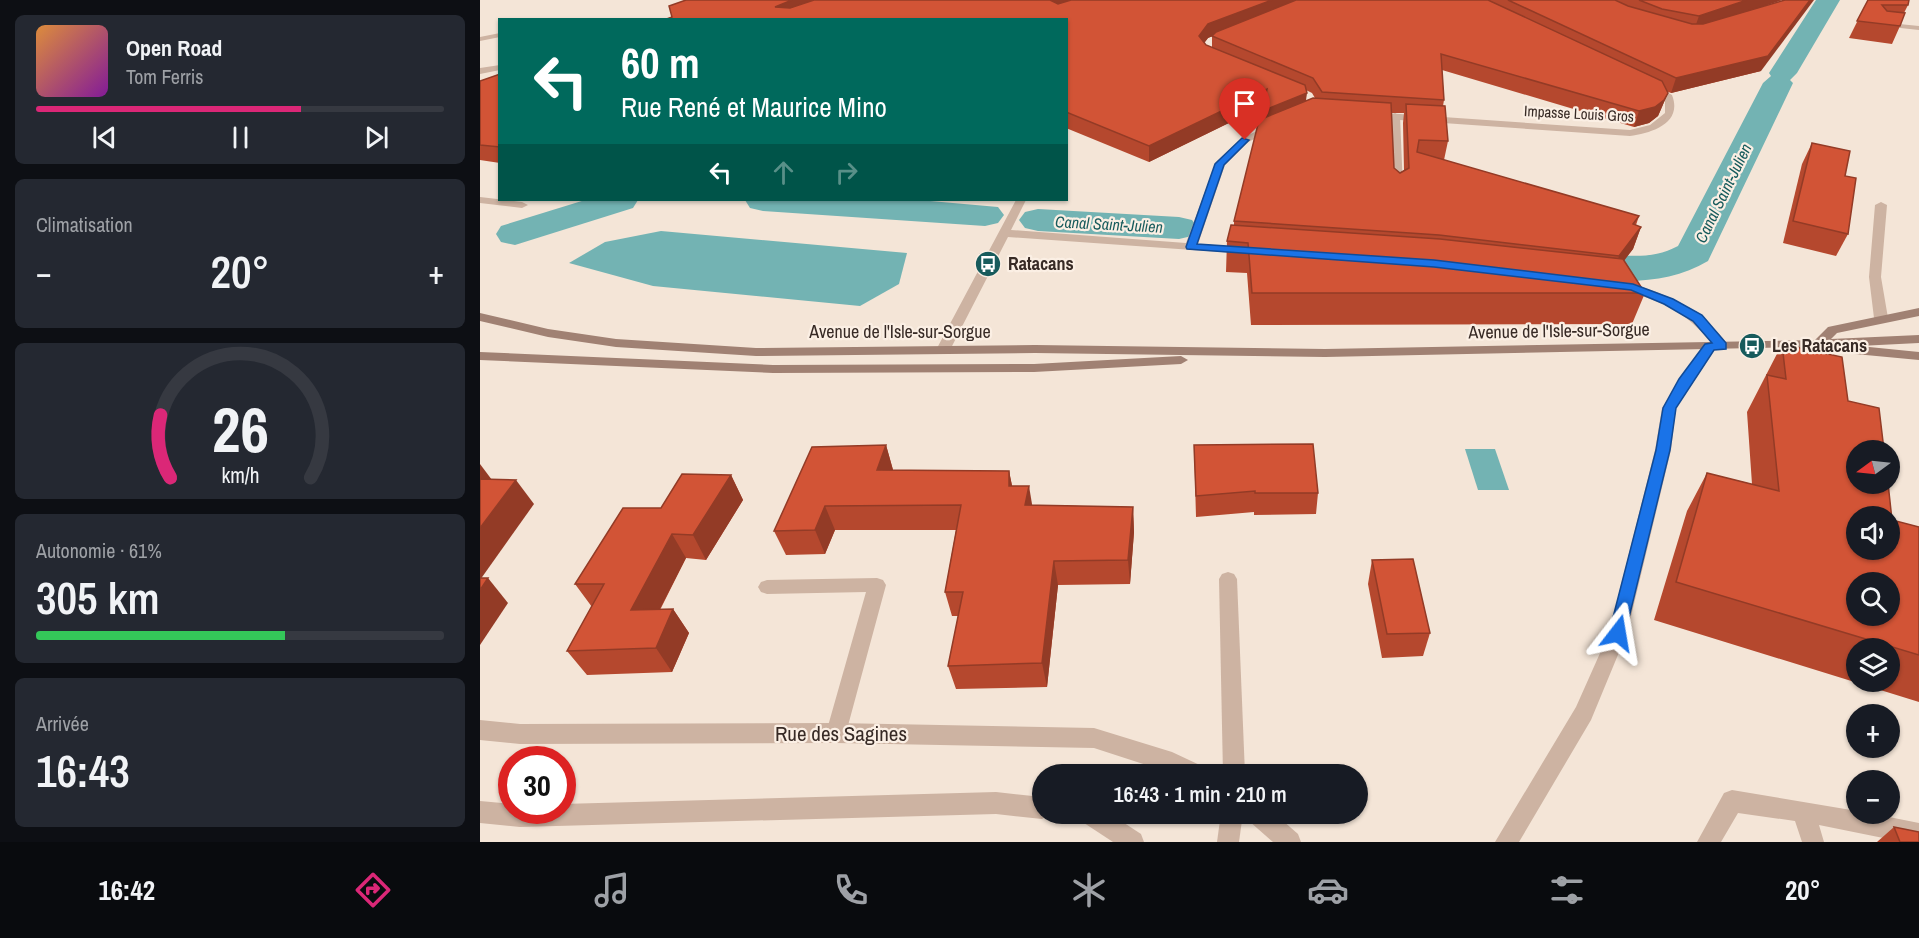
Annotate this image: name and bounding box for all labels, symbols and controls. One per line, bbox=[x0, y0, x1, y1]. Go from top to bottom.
text: Open Road bbox=[126, 33, 222, 63]
text: 60 m bbox=[621, 35, 700, 91]
icon: left bbox=[522, 42, 600, 120]
text: Tom Ferris bbox=[126, 63, 204, 90]
pin bbox=[1219, 78, 1270, 140]
icon: arrive bbox=[1228, 87, 1261, 120]
text: Rue René et Maurice Mino bbox=[621, 89, 887, 125]
street label: Impasse Louis Gros bbox=[1524, 100, 1635, 127]
icon: previous bbox=[88, 121, 121, 154]
icon: pause bbox=[224, 121, 257, 154]
icon: next bbox=[360, 121, 393, 154]
water label: Canal Saint-Julien bbox=[1689, 140, 1757, 246]
icon: left bbox=[704, 156, 737, 189]
icon: ahead bbox=[767, 156, 800, 189]
icon: right bbox=[830, 156, 863, 189]
water label: Canal Saint-Julien bbox=[1055, 210, 1163, 238]
text: Climatisation bbox=[36, 211, 133, 238]
text: 20° bbox=[210, 241, 270, 302]
bus stop icon: Ratacans bbox=[973, 249, 1003, 279]
text: − bbox=[36, 250, 52, 294]
text: + bbox=[428, 250, 444, 294]
place label: Ratacans bbox=[1008, 251, 1074, 276]
street label: Avenue de l'Isle-sur-Sorgue bbox=[1467, 316, 1650, 345]
street label: Avenue de l'Isle-sur-Sorgue bbox=[808, 319, 991, 344]
bus stop icon: Les Ratacans bbox=[1737, 331, 1767, 361]
place label: Les Ratacans bbox=[1772, 333, 1867, 358]
text: 26 bbox=[212, 387, 268, 471]
north arrow bbox=[1846, 440, 1900, 494]
map controls bbox=[1846, 440, 1900, 824]
text: km/h bbox=[221, 461, 259, 490]
button: sound bbox=[1846, 506, 1900, 560]
text: Autonomie · 61% bbox=[36, 537, 162, 564]
text: 305 km bbox=[36, 567, 160, 628]
button: search bbox=[1846, 572, 1900, 626]
position arrow bbox=[1586, 601, 1650, 665]
button: layers bbox=[1846, 638, 1900, 692]
button: + bbox=[1846, 704, 1900, 758]
text: Arrivée bbox=[36, 710, 89, 737]
street label: Rue des Sagines bbox=[775, 719, 907, 748]
text: 16:43 bbox=[36, 740, 130, 801]
speed limit sign: 30 bbox=[498, 746, 576, 824]
button: − bbox=[1846, 770, 1900, 824]
text: 16:43 · 1 min · 210 m bbox=[1113, 779, 1287, 809]
icon: directions bbox=[352, 869, 394, 911]
icon: music bbox=[591, 869, 633, 911]
icon: phone bbox=[830, 869, 872, 911]
icon: climate bbox=[1068, 869, 1110, 911]
icon: car bbox=[1307, 869, 1349, 911]
icon: filters bbox=[1546, 869, 1588, 911]
text: 16:42 bbox=[98, 872, 155, 908]
text: 20° bbox=[1785, 872, 1821, 908]

